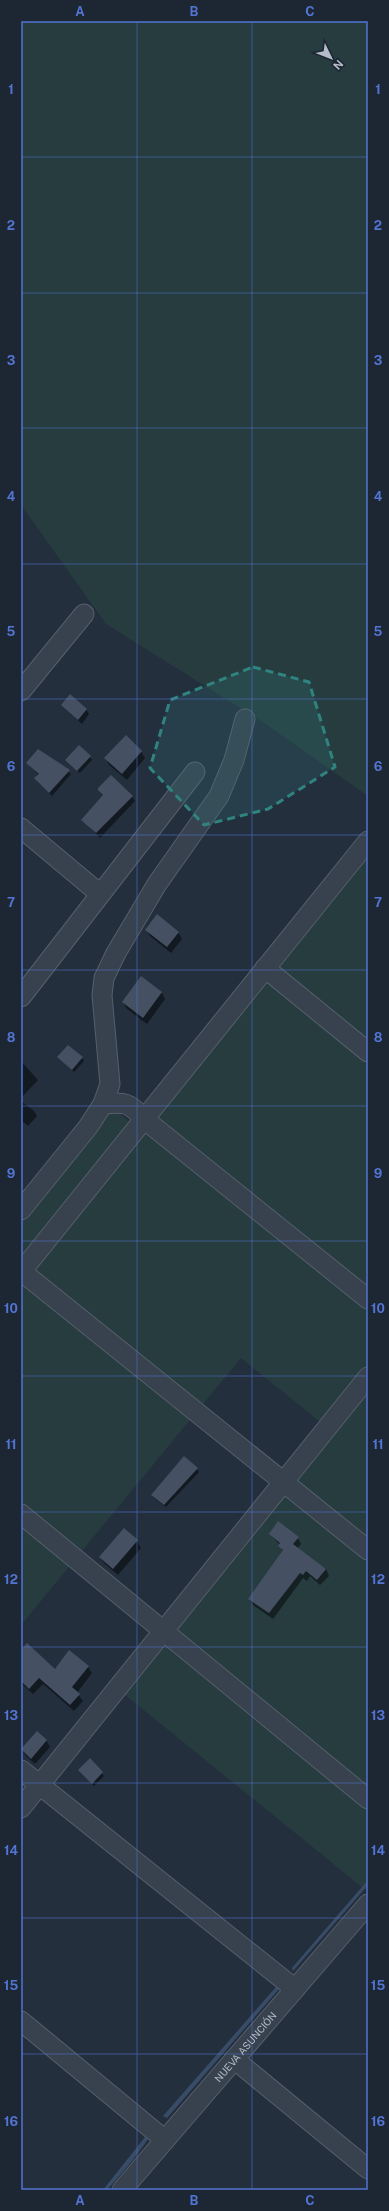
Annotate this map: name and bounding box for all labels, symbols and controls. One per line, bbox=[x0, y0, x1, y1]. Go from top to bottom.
text: A bbox=[75, 4, 85, 19]
text: B bbox=[190, 4, 199, 19]
text: C bbox=[305, 4, 315, 19]
north arrow bbox=[311, 38, 351, 78]
text: N bbox=[331, 58, 346, 72]
text: 1 bbox=[8, 82, 14, 97]
text: 1 bbox=[375, 82, 381, 97]
text: 2 bbox=[7, 218, 15, 233]
text: 2 bbox=[374, 218, 382, 233]
text: 3 bbox=[7, 353, 16, 368]
text: 3 bbox=[374, 353, 383, 368]
text: 4 bbox=[7, 489, 16, 504]
text: 4 bbox=[374, 489, 383, 504]
text: 5 bbox=[7, 624, 16, 639]
text: 5 bbox=[374, 624, 383, 639]
text: 6 bbox=[7, 759, 16, 774]
text: 6 bbox=[374, 759, 383, 774]
text: 7 bbox=[7, 895, 15, 910]
text: 7 bbox=[374, 895, 382, 910]
text: 8 bbox=[7, 1030, 16, 1045]
text: 8 bbox=[374, 1030, 383, 1045]
text: 9 bbox=[7, 1166, 15, 1181]
text: 9 bbox=[374, 1166, 382, 1181]
text: 10 bbox=[4, 1301, 18, 1316]
text: 10 bbox=[371, 1301, 385, 1316]
text: 11 bbox=[5, 1437, 17, 1452]
text: 11 bbox=[372, 1437, 384, 1452]
text: 12 bbox=[4, 1572, 18, 1587]
text: 12 bbox=[371, 1572, 385, 1587]
text: 13 bbox=[4, 1708, 18, 1723]
text: 13 bbox=[371, 1708, 385, 1723]
text: 14 bbox=[4, 1843, 19, 1858]
text: 14 bbox=[371, 1843, 386, 1858]
text: 15 bbox=[4, 1978, 18, 1993]
text: 15 bbox=[371, 1978, 385, 1993]
street label: NUEVA ASUNCIÓN bbox=[212, 2009, 279, 2084]
text: 16 bbox=[4, 2114, 18, 2129]
text: 16 bbox=[371, 2114, 385, 2129]
text: A bbox=[75, 2193, 85, 2208]
text: B bbox=[190, 2193, 199, 2208]
text: C bbox=[305, 2193, 315, 2208]

